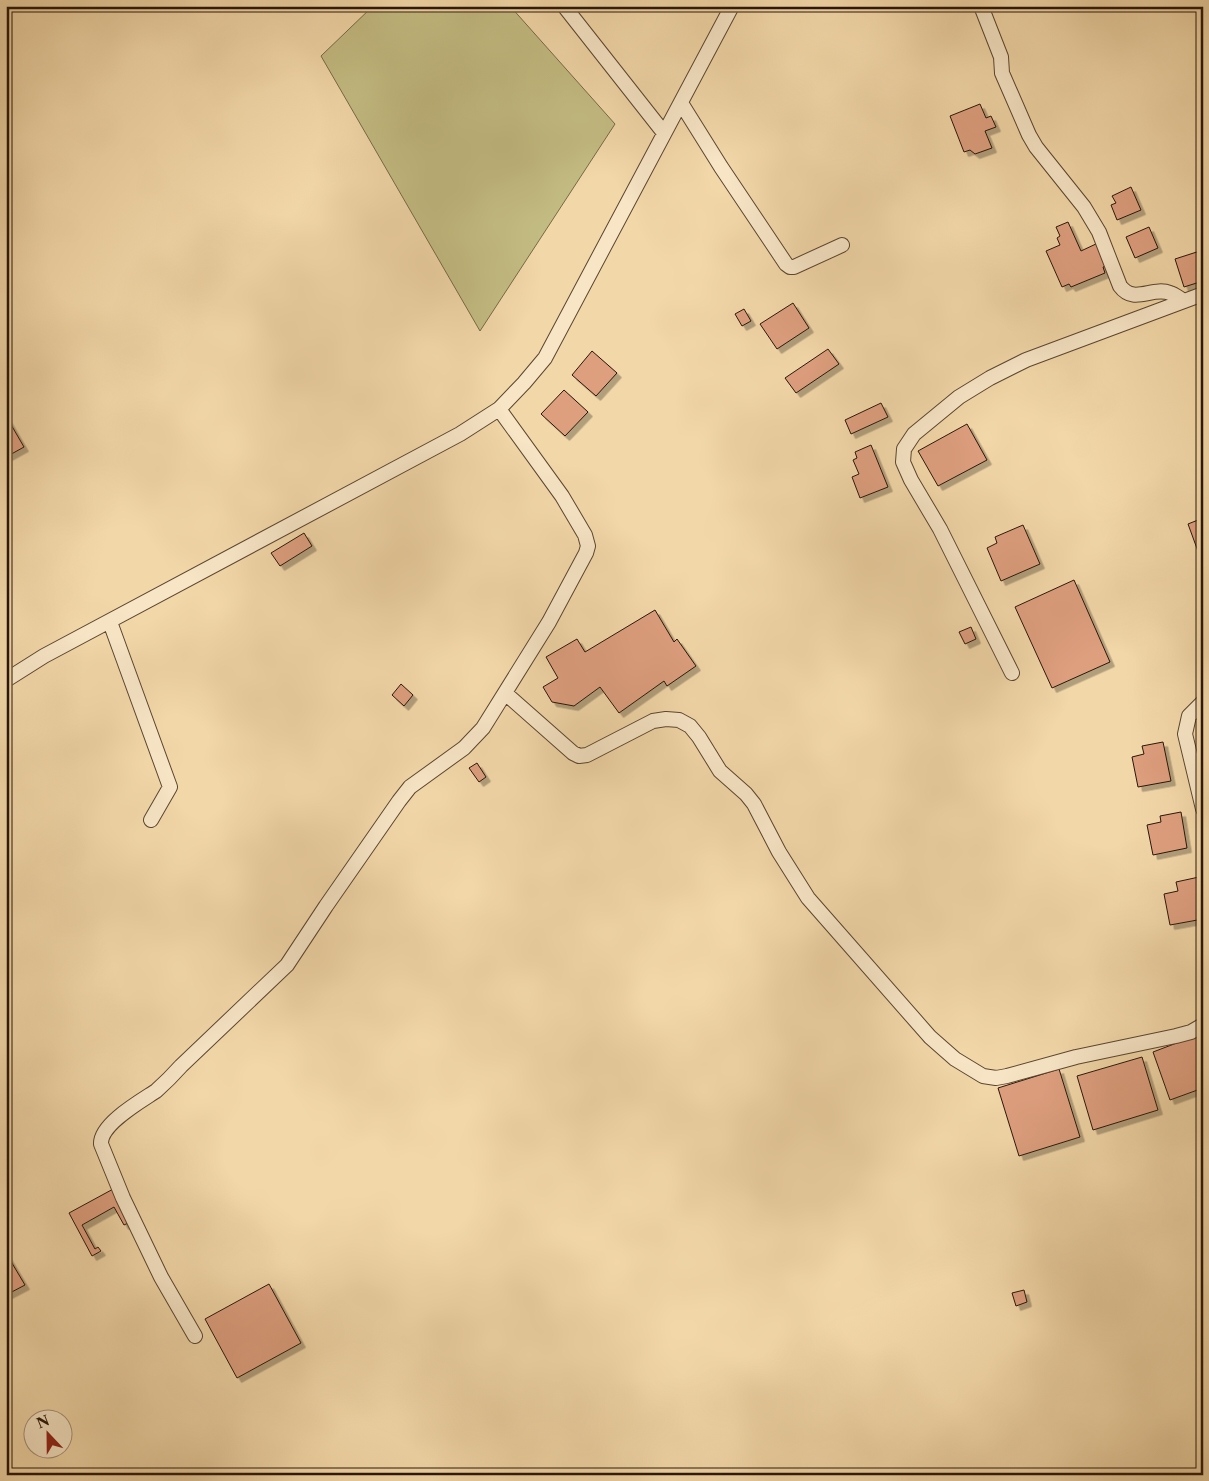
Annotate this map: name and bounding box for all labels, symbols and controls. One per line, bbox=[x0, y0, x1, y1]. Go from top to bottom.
north arrow bbox=[22, 1408, 72, 1458]
text: N bbox=[34, 1411, 52, 1433]

